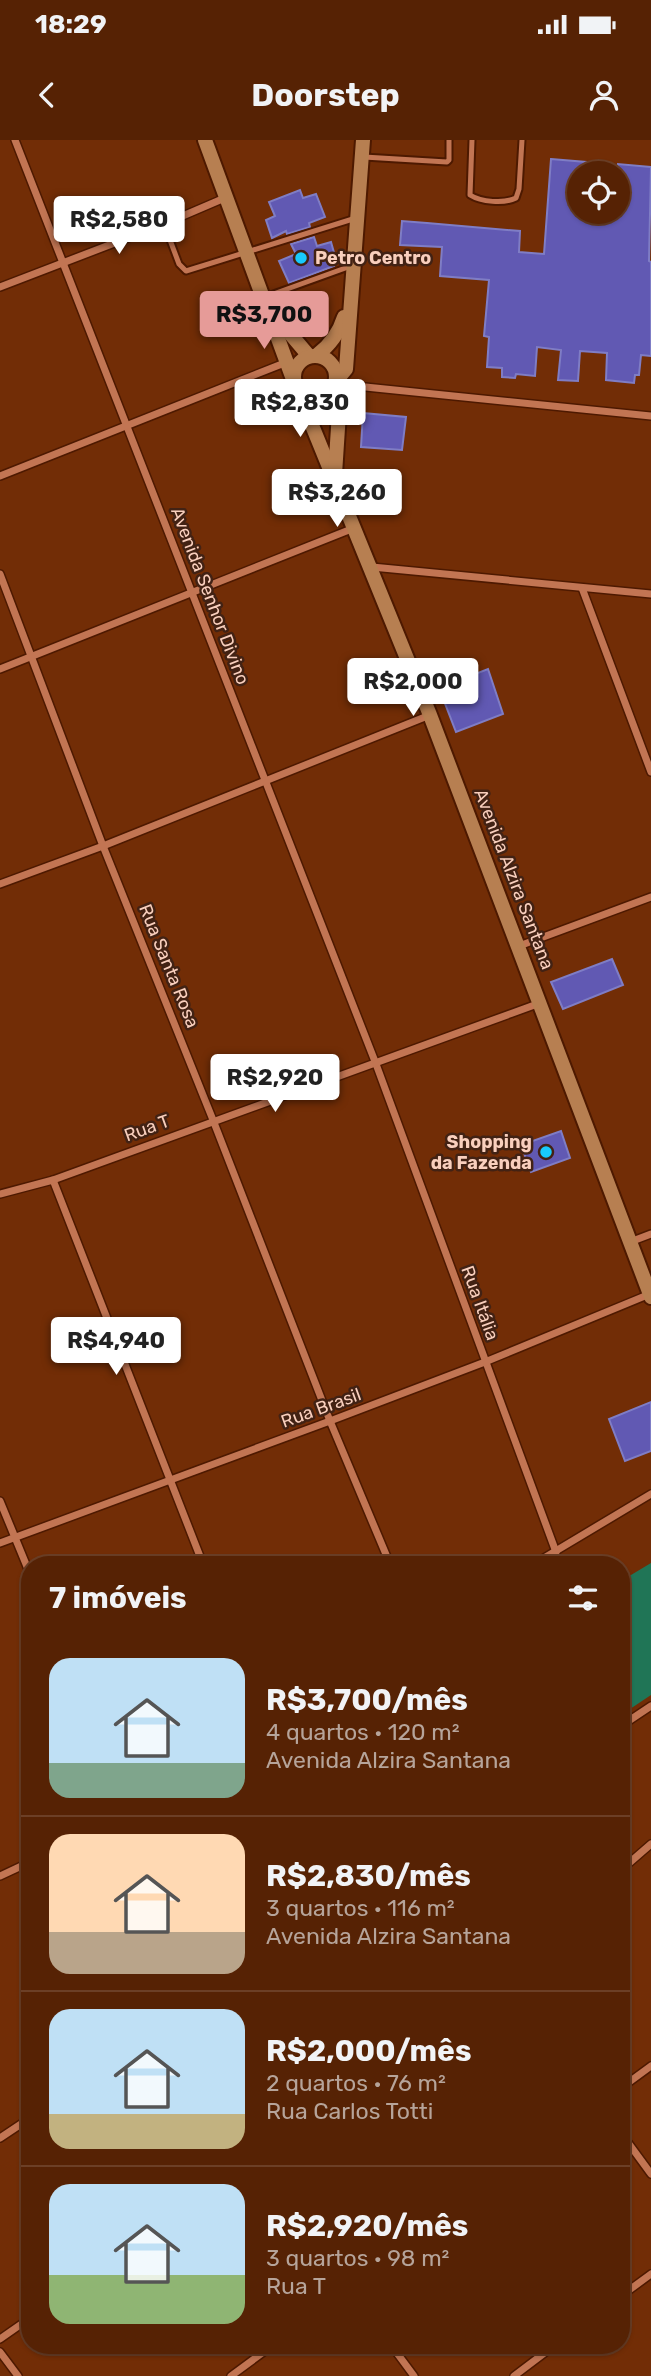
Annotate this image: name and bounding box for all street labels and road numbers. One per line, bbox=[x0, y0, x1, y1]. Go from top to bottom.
street label: Avenida Senhor Divino bbox=[166, 504, 254, 688]
street label: Avenida Alzira Santana bbox=[469, 786, 559, 972]
street label: Rua Santa Rosa bbox=[134, 901, 204, 1031]
street label: Rua T bbox=[121, 1110, 173, 1146]
street label: Rua Itália bbox=[456, 1263, 504, 1343]
street label: Rua Brasil bbox=[278, 1383, 364, 1433]

